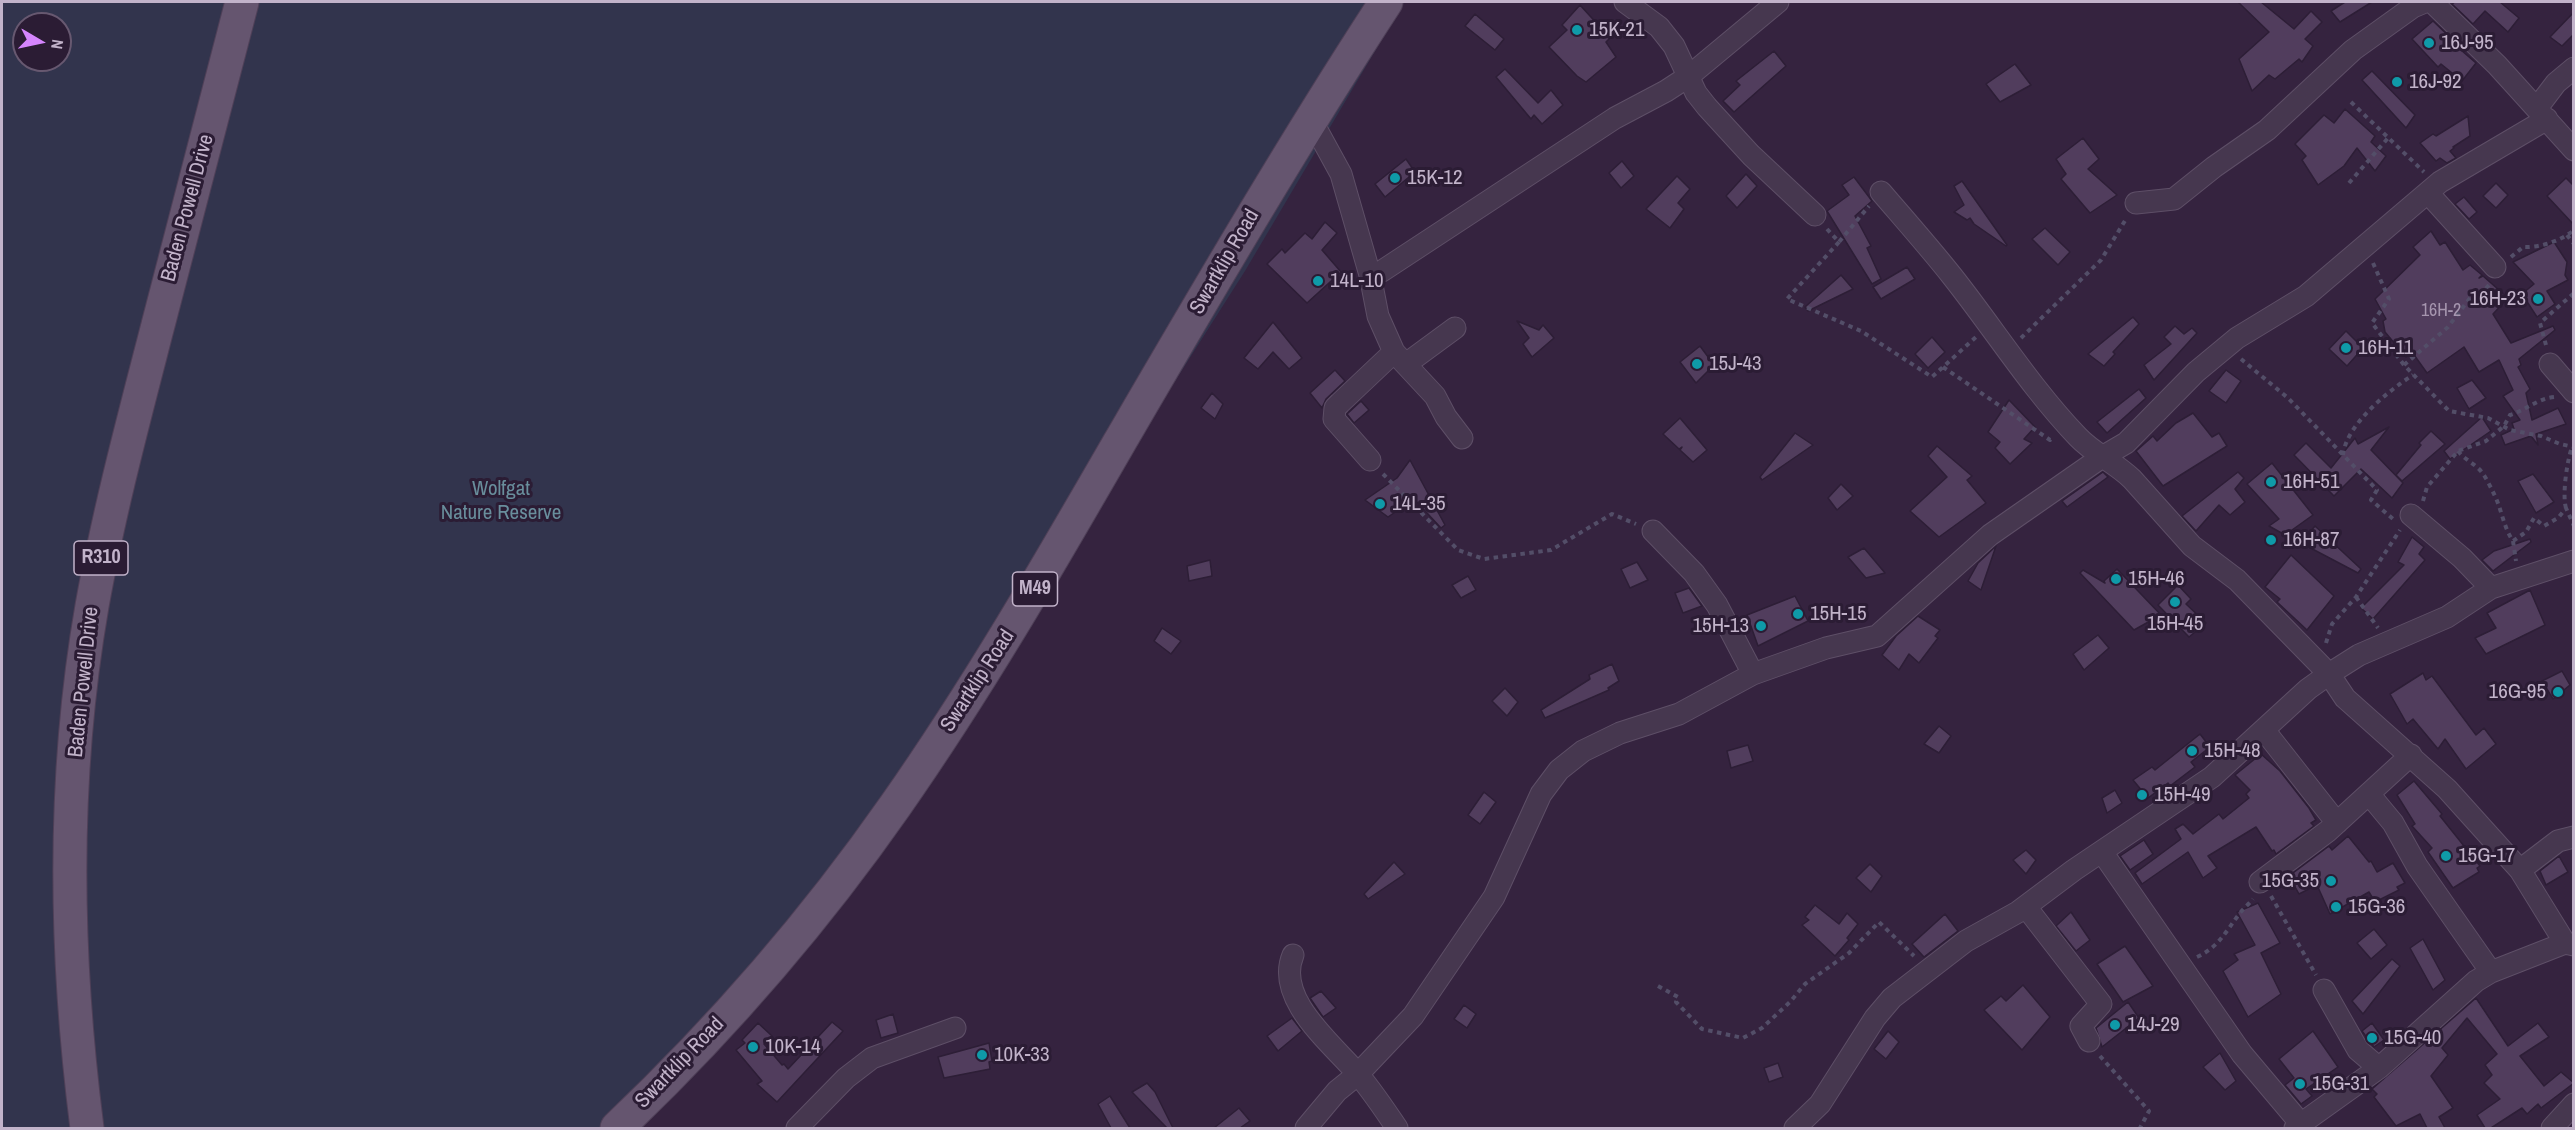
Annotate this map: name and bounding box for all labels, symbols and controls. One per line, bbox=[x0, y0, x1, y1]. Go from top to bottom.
north arrow bbox=[12, 12, 72, 72]
place label: 15K-21 bbox=[1589, 17, 1645, 43]
marker: 15K-21 bbox=[1570, 23, 1584, 37]
place label: 16J-95 bbox=[2441, 30, 2494, 56]
marker: 16J-95 bbox=[2422, 36, 2436, 50]
text: N bbox=[46, 38, 69, 51]
place label: 16J-92 bbox=[2409, 69, 2462, 95]
marker: 16J-92 bbox=[2390, 75, 2404, 89]
street label: Baden Powell Drive bbox=[156, 132, 220, 284]
place label: 15K-12 bbox=[1407, 165, 1463, 191]
marker: 15K-12 bbox=[1388, 171, 1402, 185]
street label: Swartklip Road bbox=[1185, 205, 1265, 319]
place label: 14L-10 bbox=[1330, 268, 1384, 294]
marker: 14L-10 bbox=[1311, 274, 1325, 288]
place label: 16H-23 bbox=[2470, 286, 2526, 312]
marker: 16H-23 bbox=[2531, 292, 2545, 306]
house number: 16H-2 bbox=[2421, 300, 2461, 322]
place label: 16H-11 bbox=[2358, 335, 2413, 361]
marker: 16H-11 bbox=[2339, 341, 2353, 355]
place label: 15J-43 bbox=[1709, 351, 1762, 377]
marker: 15J-43 bbox=[1690, 357, 1704, 371]
place label: 16H-51 bbox=[2283, 469, 2339, 495]
marker: 16H-51 bbox=[2264, 475, 2278, 489]
park label: Wolfgat Nature Reserve bbox=[441, 476, 561, 526]
place label: 14L-35 bbox=[1392, 491, 1446, 517]
marker: 14L-35 bbox=[1373, 497, 1387, 511]
place label: 16H-87 bbox=[2283, 527, 2339, 553]
marker: 16H-87 bbox=[2264, 533, 2278, 547]
road number: R310 bbox=[74, 541, 128, 575]
place label: 15H-46 bbox=[2128, 566, 2184, 592]
road number: M49 bbox=[1012, 572, 1058, 606]
marker: 15H-46 bbox=[2109, 572, 2123, 586]
marker: 15H-45 bbox=[2168, 595, 2182, 609]
place label: 15H-15 bbox=[1810, 601, 1866, 627]
street label: Baden Powell Drive bbox=[64, 605, 104, 759]
marker: 15H-15 bbox=[1791, 607, 1805, 621]
place label: 15H-45 bbox=[2147, 611, 2203, 637]
place label: 15H-13 bbox=[1693, 613, 1749, 639]
marker: 15H-13 bbox=[1754, 619, 1768, 633]
street label: Swartklip Road bbox=[936, 625, 1020, 737]
place label: 16G-95 bbox=[2489, 679, 2546, 705]
marker: 16G-95 bbox=[2551, 685, 2565, 699]
place label: 15H-48 bbox=[2204, 738, 2260, 764]
marker: 15H-48 bbox=[2185, 744, 2199, 758]
place label: 15H-49 bbox=[2154, 782, 2210, 808]
marker: 15H-49 bbox=[2135, 788, 2149, 802]
place label: 15G-17 bbox=[2458, 843, 2515, 869]
marker: 15G-17 bbox=[2439, 849, 2453, 863]
place label: 15G-35 bbox=[2262, 868, 2319, 894]
marker: 15G-35 bbox=[2324, 874, 2338, 888]
place label: 15G-36 bbox=[2348, 894, 2405, 920]
marker: 15G-36 bbox=[2329, 900, 2343, 914]
street label: Swartklip Road bbox=[630, 1012, 730, 1114]
place label: 14J-29 bbox=[2127, 1012, 2180, 1038]
marker: 14J-29 bbox=[2108, 1018, 2122, 1032]
place label: 15G-40 bbox=[2384, 1025, 2441, 1051]
marker: 15G-40 bbox=[2365, 1031, 2379, 1045]
place label: 10K-14 bbox=[765, 1034, 821, 1060]
marker: 10K-14 bbox=[746, 1040, 760, 1054]
place label: 10K-33 bbox=[994, 1042, 1050, 1068]
marker: 10K-33 bbox=[975, 1048, 989, 1062]
place label: 15G-31 bbox=[2312, 1071, 2369, 1097]
marker: 15G-31 bbox=[2293, 1077, 2307, 1091]

